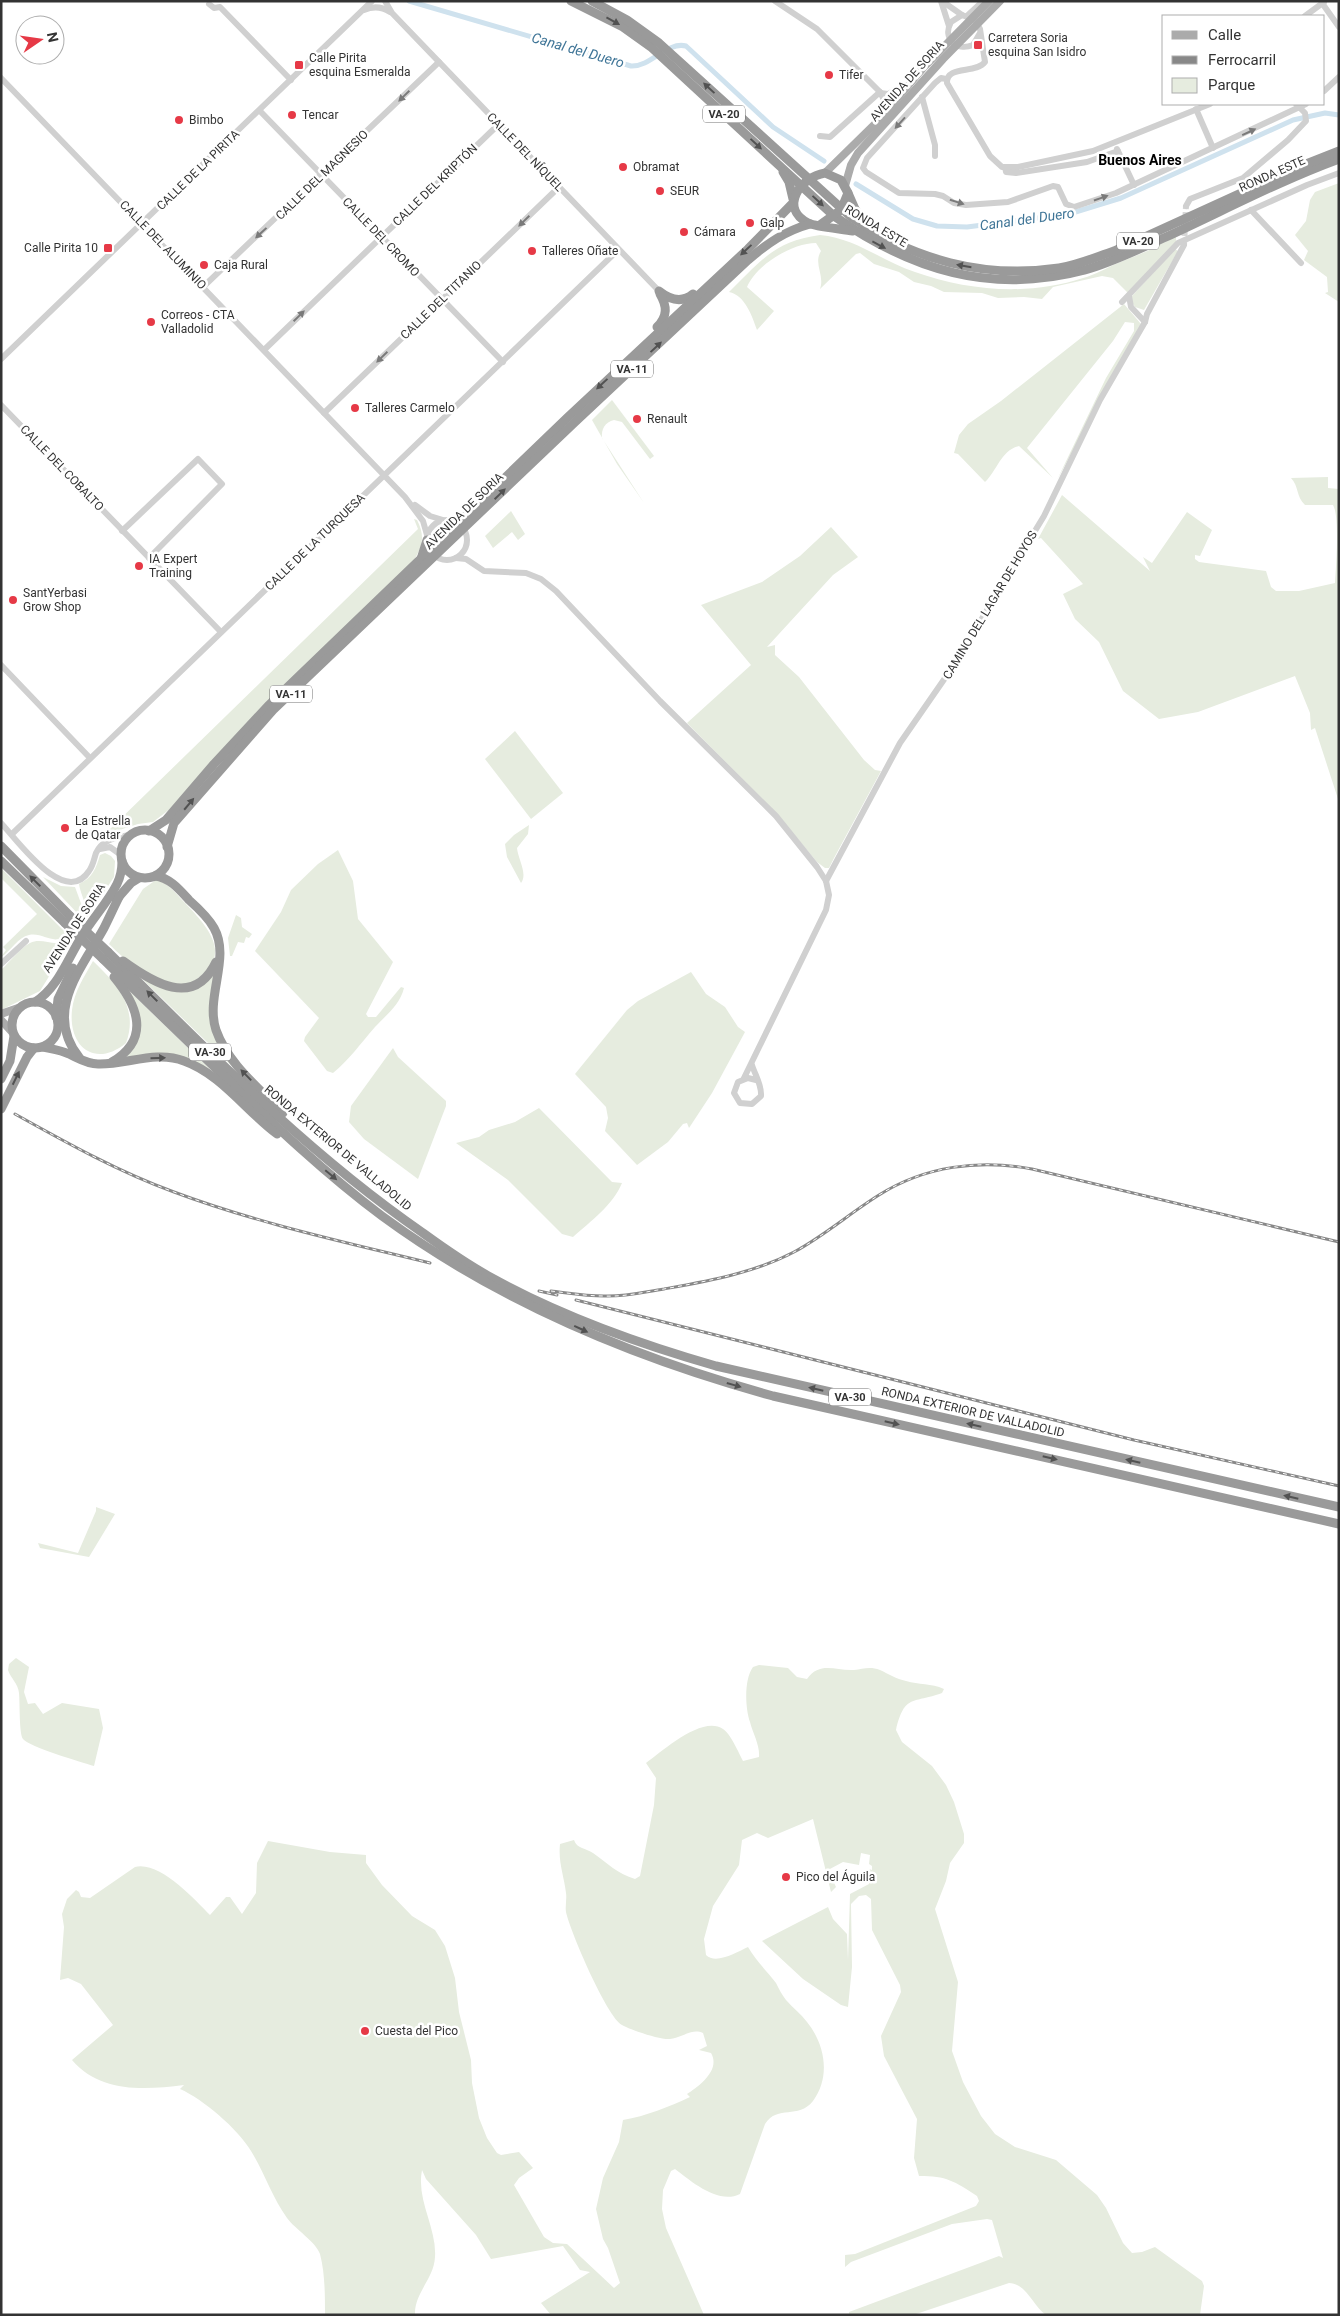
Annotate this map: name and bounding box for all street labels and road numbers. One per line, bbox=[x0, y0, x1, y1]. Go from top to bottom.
street label: AVENIDA DE SORIA bbox=[867, 38, 947, 124]
road number: VA-20 bbox=[703, 106, 745, 122]
street label: CALLE DEL NÍQUEL bbox=[484, 109, 567, 195]
street label: CALLE DE LA PIRITA bbox=[154, 127, 242, 213]
street label: CALLE DEL MAGNESIO bbox=[273, 127, 371, 223]
street label: CALLE DEL KRIPTÓN bbox=[389, 140, 480, 229]
street label: RONDA ESTE bbox=[1237, 153, 1307, 195]
street label: CALLE DEL CROMO bbox=[340, 194, 422, 280]
street label: CALLE DEL ALUMINIO bbox=[117, 198, 209, 292]
street label: RONDA ESTE bbox=[842, 202, 910, 250]
road number: VA-20 bbox=[1117, 232, 1159, 250]
street label: CALLE DEL TITANIO bbox=[398, 258, 484, 342]
road number: VA-11 bbox=[611, 360, 653, 378]
street label: CALLE DEL COBALTO bbox=[17, 422, 107, 514]
street label: AVENIDA DE SORIA bbox=[422, 470, 506, 552]
street label: CALLE DE LA TURQUESA bbox=[262, 491, 368, 593]
street label: CAMINO DEL LAGAR DE HOYOS bbox=[940, 528, 1040, 682]
road number: VA-11 bbox=[270, 686, 312, 702]
street label: AVENIDA DE SORIA bbox=[40, 881, 108, 975]
road number: VA-30 bbox=[189, 1044, 231, 1060]
street label: RONDA EXTERIOR DE VALLADOLID bbox=[262, 1082, 414, 1214]
street label: RONDA EXTERIOR DE VALLADOLID bbox=[880, 1384, 1066, 1440]
road number: VA-30 bbox=[829, 1388, 871, 1405]

